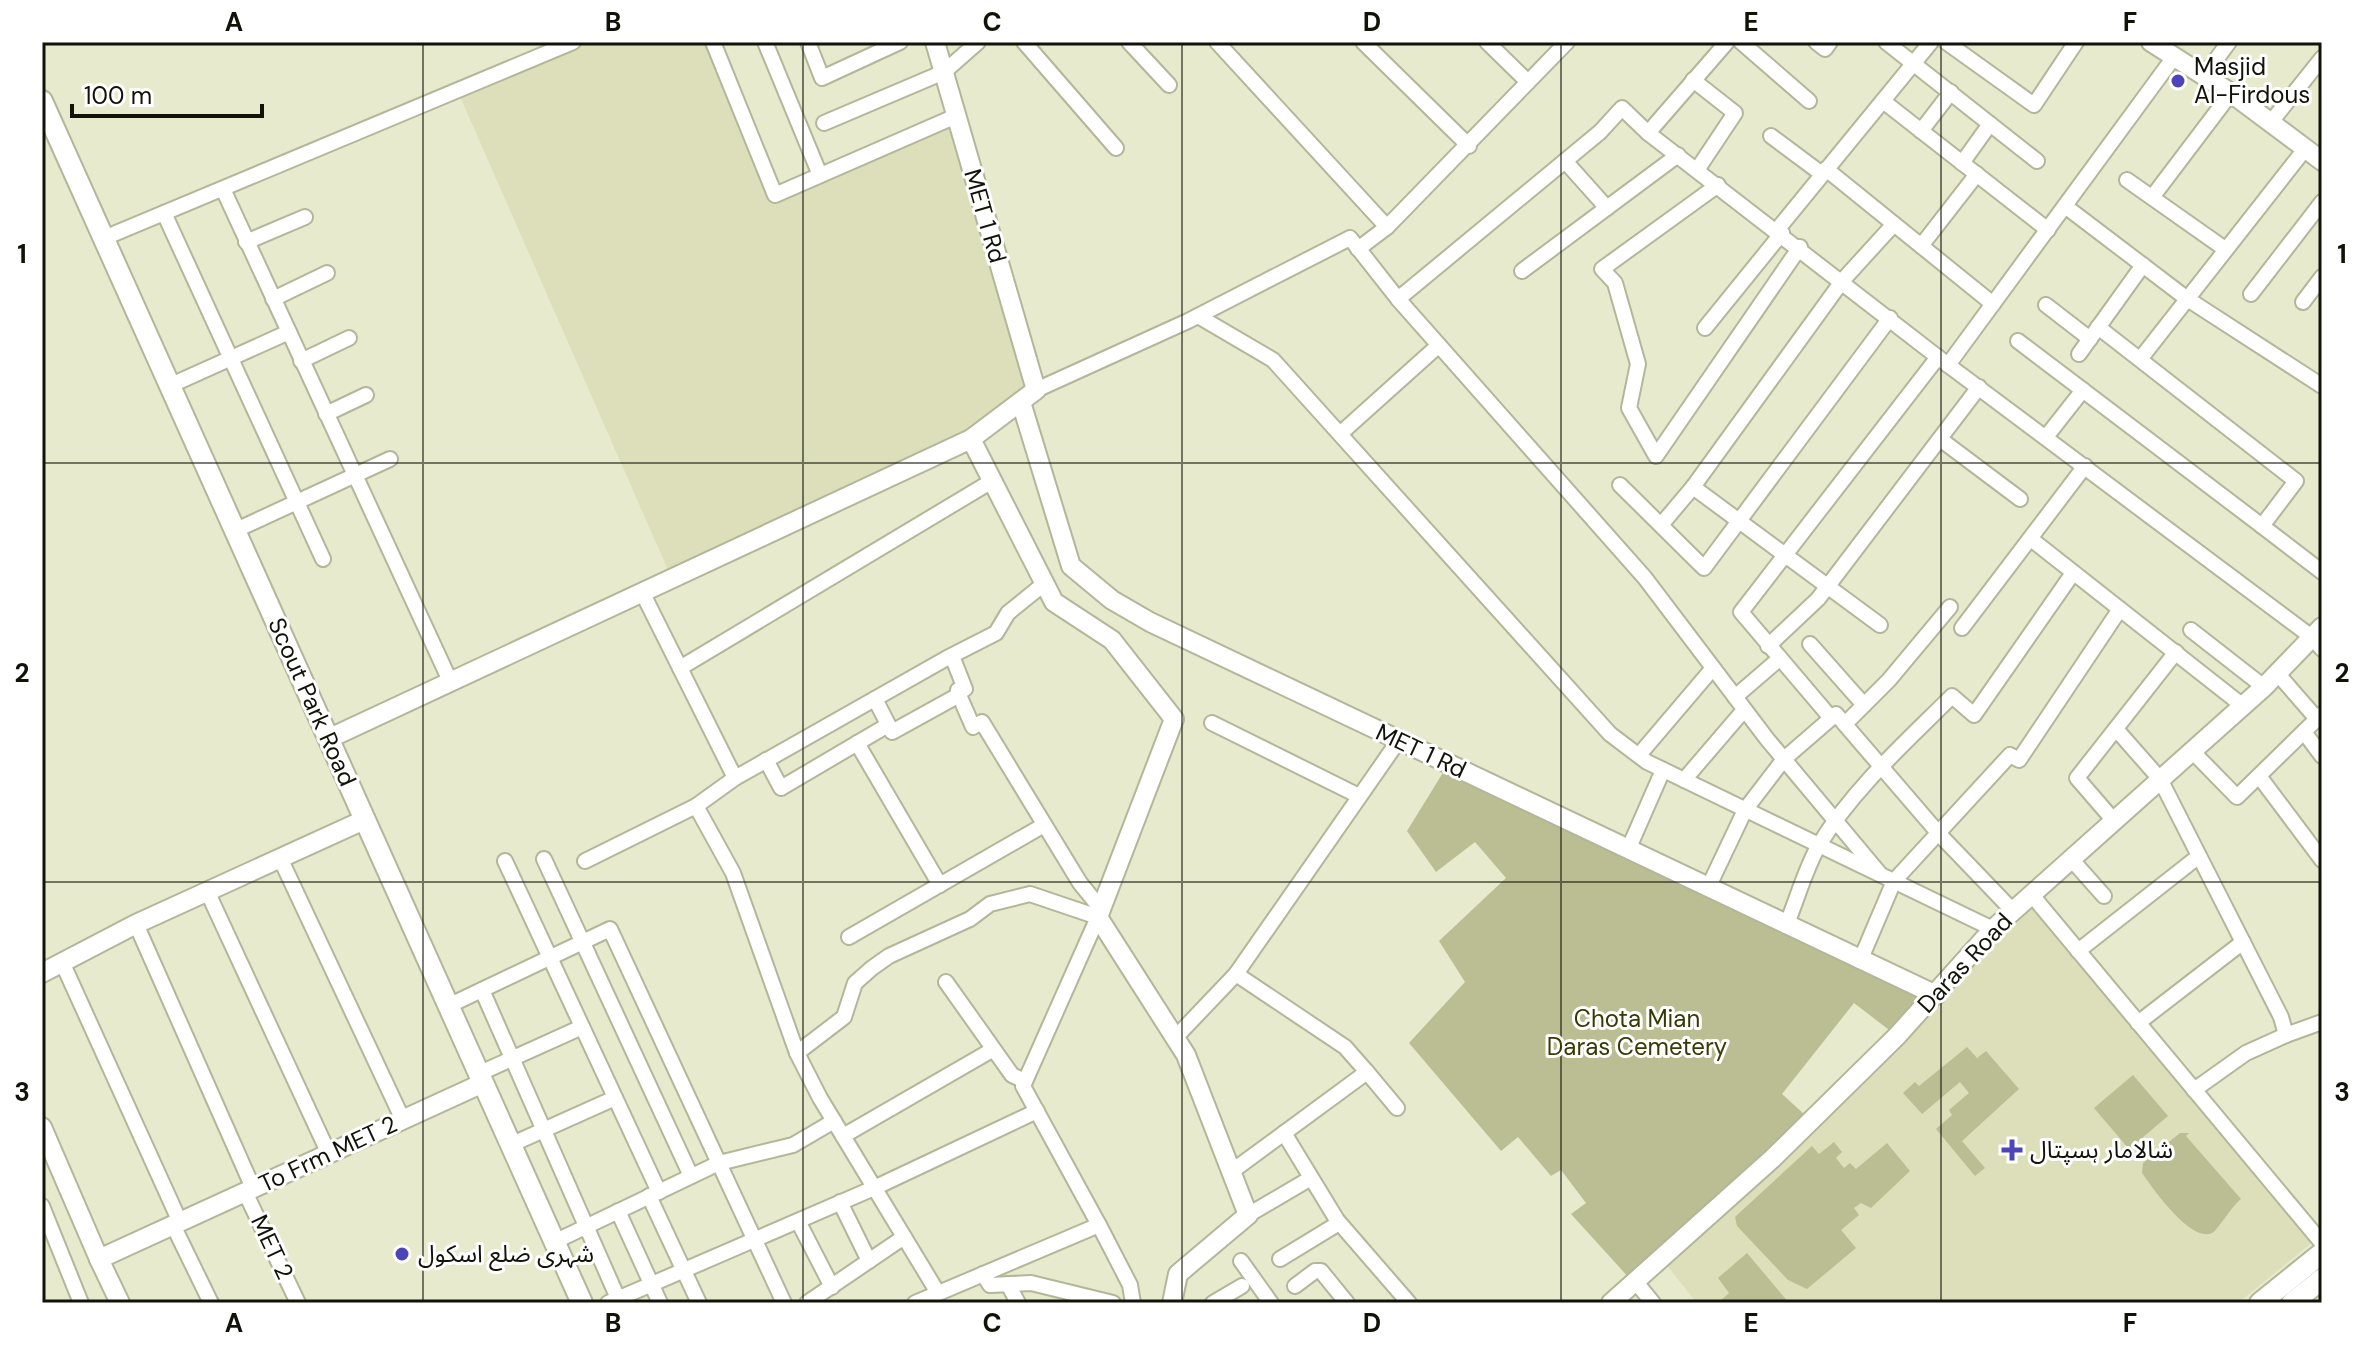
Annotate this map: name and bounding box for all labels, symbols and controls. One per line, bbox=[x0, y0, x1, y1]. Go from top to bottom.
text: A bbox=[225, 5, 243, 39]
text: B bbox=[605, 5, 621, 39]
text: C bbox=[982, 5, 1002, 39]
text: D bbox=[1363, 5, 1381, 39]
text: E bbox=[1743, 5, 1759, 39]
text: F bbox=[2123, 5, 2137, 39]
place label: Masjid Al-Firdous bbox=[2194, 51, 2310, 110]
scale bar bbox=[72, 68, 262, 118]
marker: Masjid Al-Firdous bbox=[2169, 72, 2187, 90]
text: 100 m bbox=[84, 80, 152, 111]
street label: MET 1 Rd bbox=[957, 165, 1014, 266]
text: 1 bbox=[17, 237, 27, 271]
text: 1 bbox=[2337, 237, 2347, 271]
street label: Scout Park Road bbox=[261, 613, 363, 791]
text: 2 bbox=[14, 656, 30, 690]
text: 2 bbox=[2334, 656, 2350, 690]
street label: MET 1 Rd bbox=[1371, 716, 1471, 785]
street label: Daras Road bbox=[1910, 906, 2019, 1019]
park label: Chota Mian Daras Cemetery bbox=[1547, 1003, 1727, 1062]
text: 3 bbox=[14, 1075, 30, 1109]
text: 3 bbox=[2334, 1075, 2350, 1109]
street label: To Frm MET 2 bbox=[254, 1108, 402, 1199]
place label: شالامار ہسپتال bbox=[2030, 1134, 2173, 1165]
marker: شالامار ہسپتال bbox=[2001, 1139, 2023, 1161]
street label: MET 2 bbox=[244, 1210, 301, 1284]
place label: شہری ضلع اسکول bbox=[418, 1238, 594, 1271]
marker: شہری ضلع اسکول bbox=[393, 1245, 411, 1263]
text: A bbox=[225, 1306, 243, 1340]
text: B bbox=[605, 1306, 621, 1340]
text: C bbox=[982, 1306, 1002, 1340]
text: D bbox=[1363, 1306, 1381, 1340]
text: E bbox=[1743, 1306, 1759, 1340]
text: F bbox=[2123, 1306, 2137, 1340]

